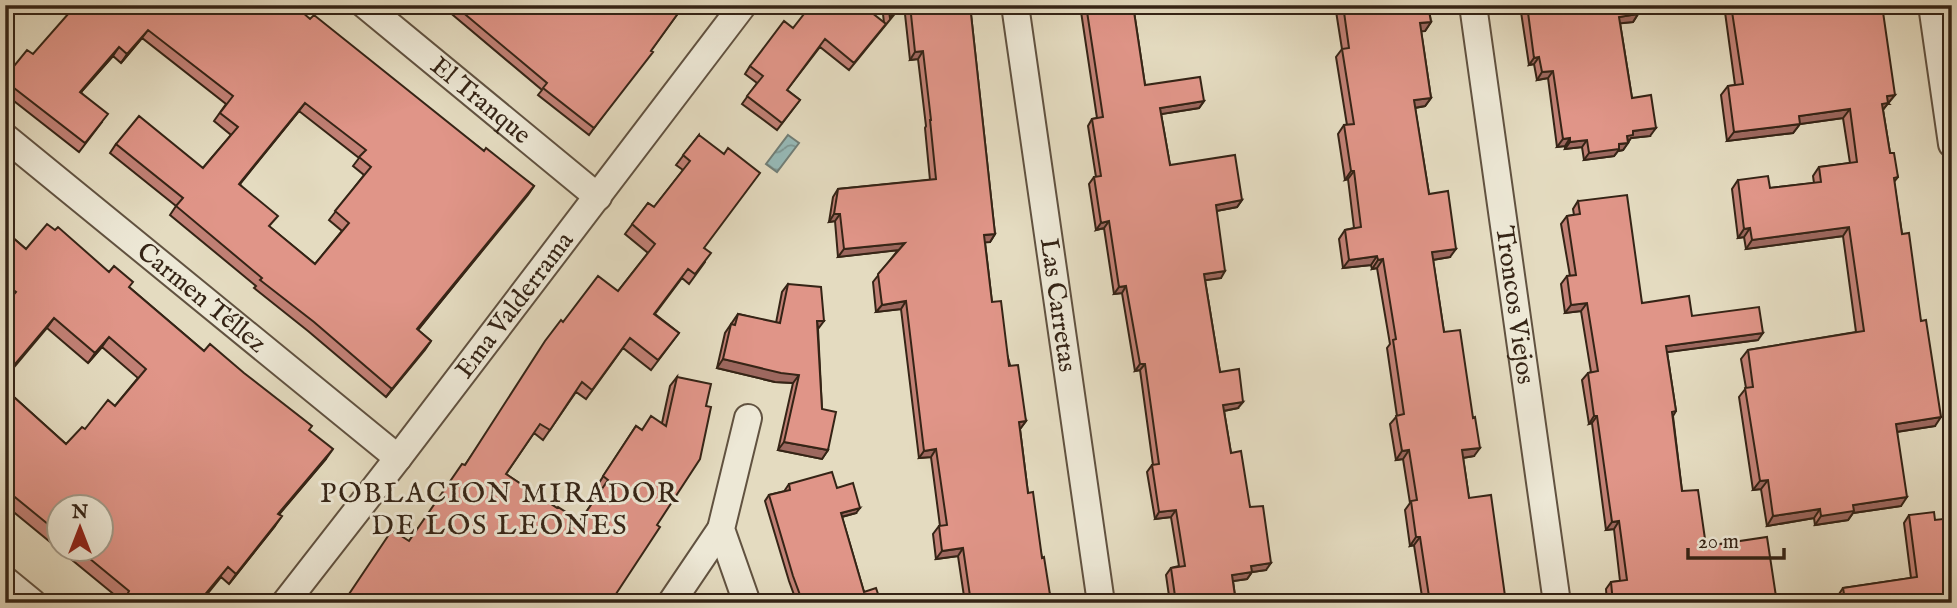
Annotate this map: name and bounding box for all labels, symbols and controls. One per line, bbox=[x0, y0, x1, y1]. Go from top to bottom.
street label: El Tranque bbox=[424, 49, 538, 152]
street label: Ema Valderrama bbox=[448, 224, 581, 385]
street label: Troncos Viejos bbox=[1488, 224, 1543, 386]
street label: Carmen Téllez bbox=[130, 235, 273, 360]
street label: Las Carretas bbox=[1032, 236, 1084, 374]
district label: POBLACION MIRADOR DE LOS LEONES bbox=[320, 477, 680, 544]
north arrow bbox=[46, 492, 116, 562]
text: N bbox=[71, 501, 89, 525]
scale bar bbox=[1688, 517, 1784, 561]
text: 20 m bbox=[1698, 529, 1739, 556]

